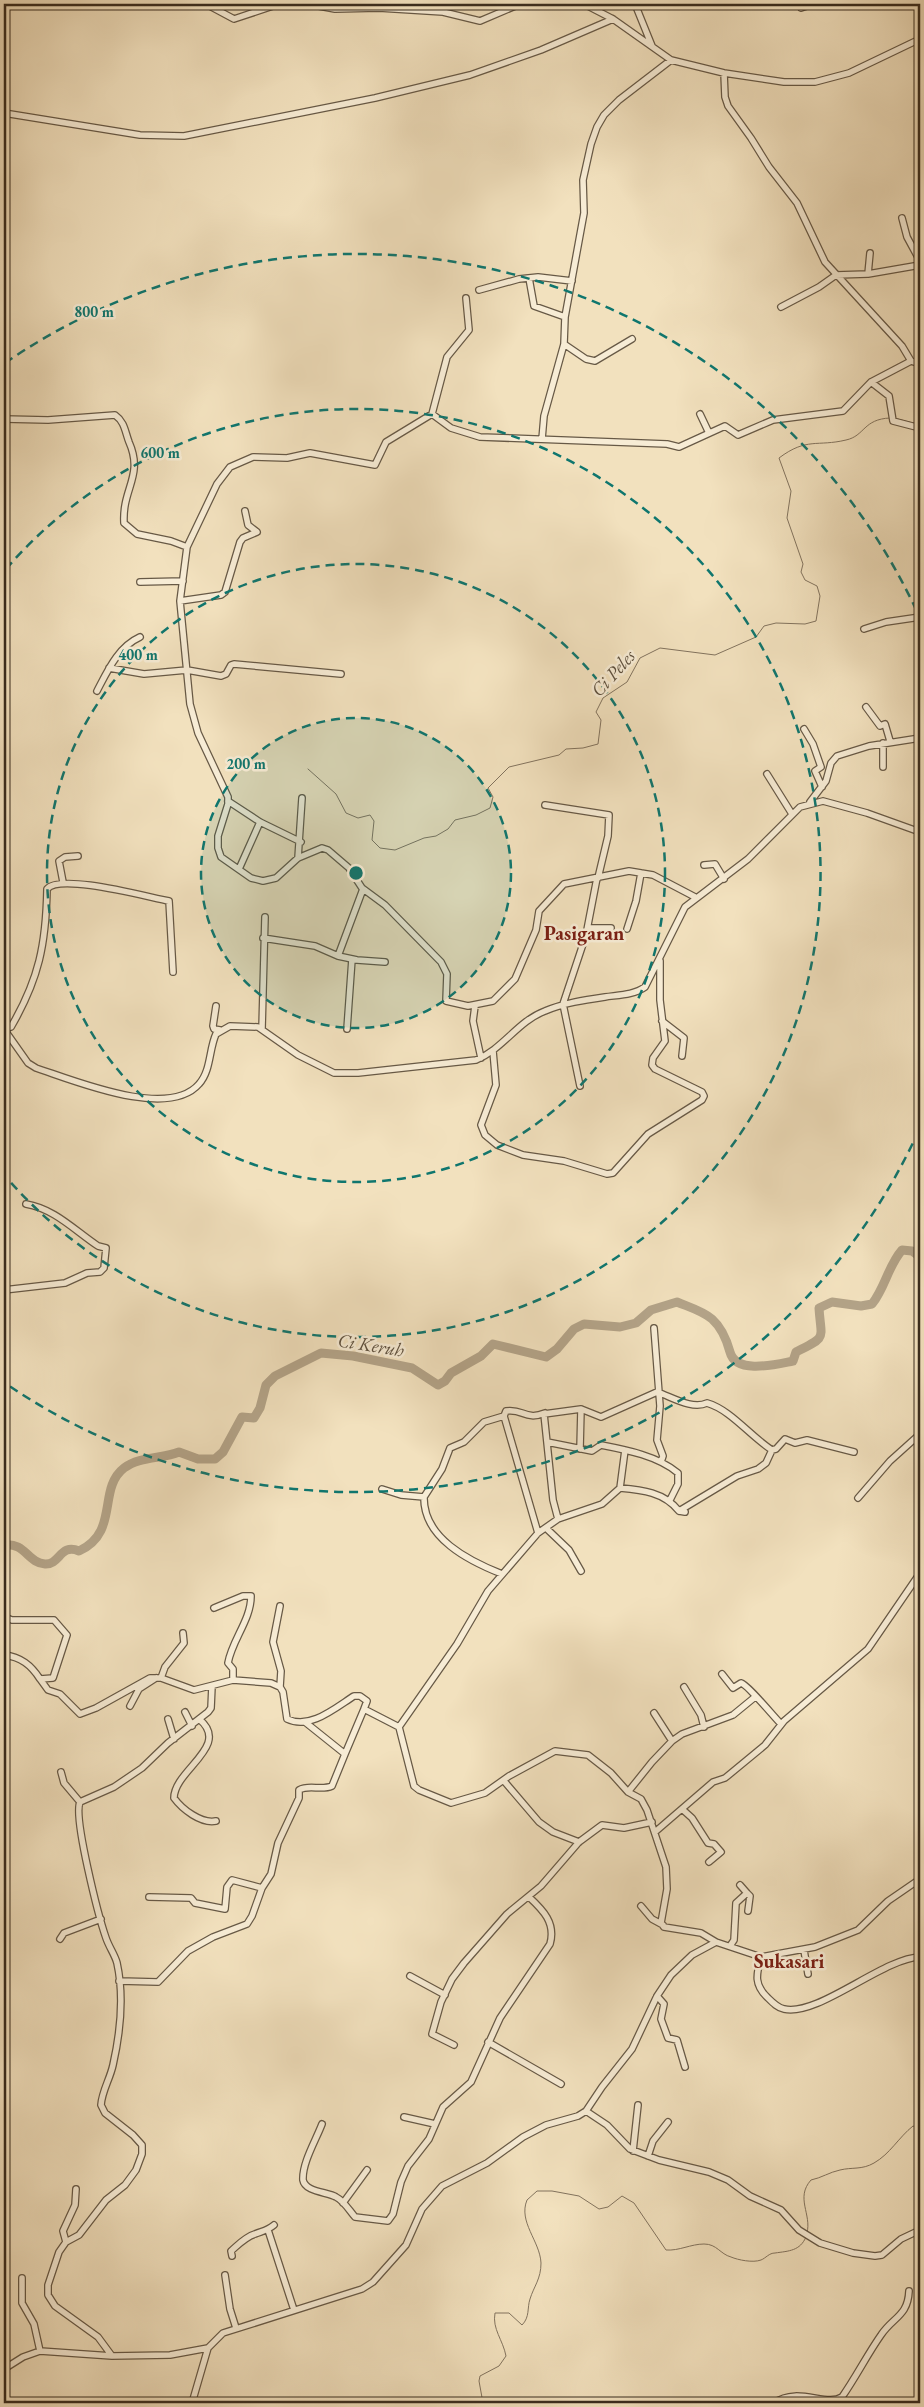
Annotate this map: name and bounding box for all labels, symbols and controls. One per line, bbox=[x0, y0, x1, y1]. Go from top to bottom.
text: 800 m bbox=[74, 302, 114, 321]
text: 600 m bbox=[140, 443, 180, 462]
water label: Ci Peles bbox=[585, 644, 641, 702]
text: 400 m bbox=[118, 645, 158, 664]
text: 200 m bbox=[226, 754, 266, 773]
centre of rings bbox=[347, 864, 365, 882]
district label: Pasigaran bbox=[544, 920, 624, 946]
water label: Ci Keruh bbox=[336, 1327, 406, 1363]
district label: Sukasari bbox=[754, 1948, 824, 1974]

